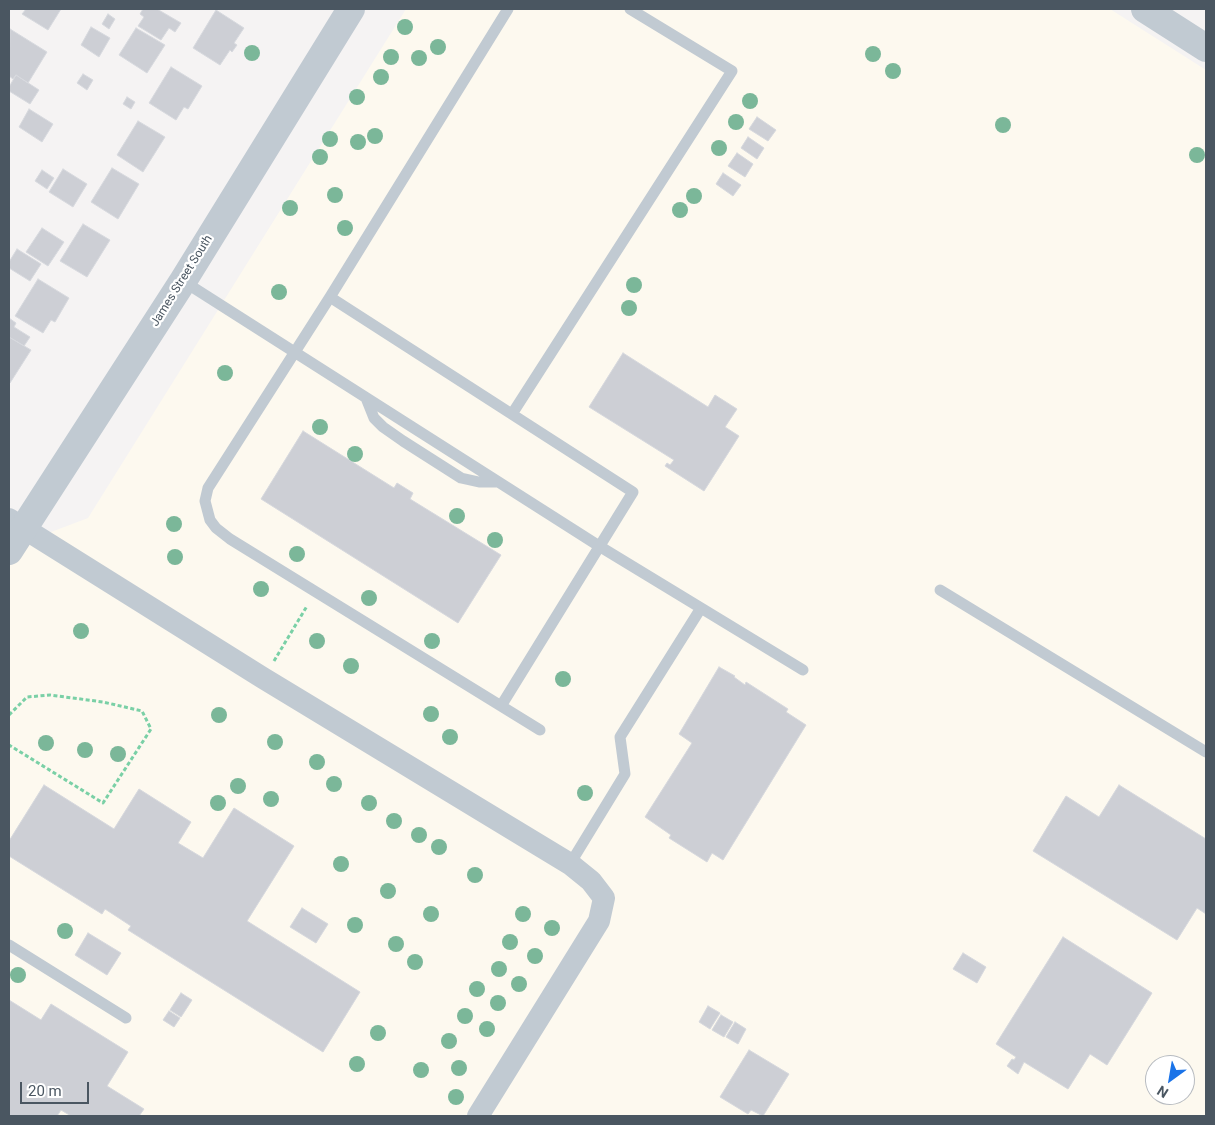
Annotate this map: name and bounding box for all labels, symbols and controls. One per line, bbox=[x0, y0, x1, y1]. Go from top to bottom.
street label: James Street South bbox=[148, 233, 216, 329]
north arrow bbox=[1145, 1055, 1195, 1105]
scale bar bbox=[22, 1072, 91, 1104]
text: 20 m bbox=[28, 1082, 62, 1100]
text: N bbox=[1154, 1082, 1171, 1101]

